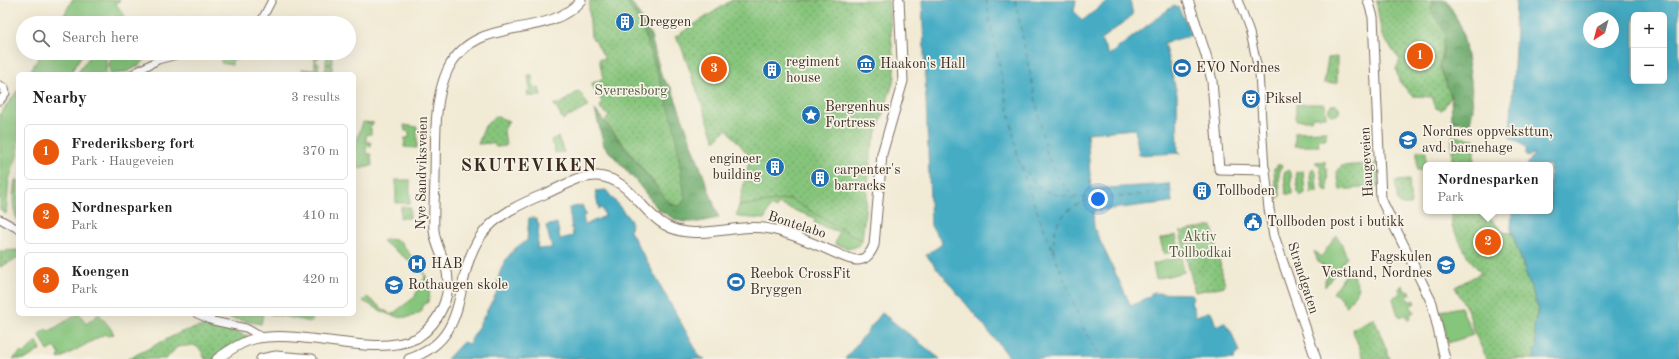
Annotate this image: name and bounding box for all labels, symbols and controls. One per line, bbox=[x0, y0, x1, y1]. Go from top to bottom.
building icon: Dreggen bbox=[614, 11, 636, 33]
north arrow bbox=[1583, 12, 1619, 48]
map controls bbox=[1631, 12, 1667, 84]
button: + bbox=[1631, 12, 1667, 48]
place label: Dreggen bbox=[639, 15, 692, 29]
search box bbox=[16, 16, 356, 60]
icon: search bbox=[30, 27, 52, 49]
text: Search here bbox=[62, 31, 139, 46]
pin: 1 bbox=[1407, 41, 1433, 71]
button: − bbox=[1631, 48, 1667, 84]
museum icon: Haakon's Hall bbox=[855, 53, 877, 75]
pin: 3 bbox=[701, 54, 727, 84]
place label: regiment house bbox=[786, 55, 840, 85]
place label: Haakon's Hall bbox=[880, 57, 966, 71]
sports icon: EVO Nordnes bbox=[1171, 57, 1193, 79]
building icon: regiment house bbox=[761, 59, 783, 81]
place label: EVO Nordnes bbox=[1196, 61, 1280, 75]
park label: Sverresborg bbox=[594, 84, 668, 98]
theatre icon: Piksel bbox=[1240, 88, 1262, 110]
text: Nearby bbox=[32, 90, 87, 107]
text: 3 results bbox=[291, 91, 340, 104]
place label: Piksel bbox=[1265, 92, 1302, 106]
place label: Bergenhus Fortress bbox=[825, 100, 890, 130]
place icon: Bergenhus Fortress bbox=[800, 104, 822, 126]
street label: Nye Sandviksveien bbox=[414, 116, 430, 230]
place label: Nordnes oppveksttun, avd. barnehage bbox=[1422, 125, 1553, 155]
street label: Haugeveien bbox=[1358, 126, 1376, 198]
school or university icon: Nordnes oppveksttun, avd. barnehage bbox=[1397, 129, 1419, 151]
text: Frederiksberg fort bbox=[71, 137, 194, 152]
text: 1 bbox=[42, 145, 50, 158]
text: 370 m bbox=[302, 145, 339, 158]
place label: engineer building bbox=[709, 152, 761, 182]
text: Park · Haugeveien bbox=[71, 155, 174, 168]
building icon: engineer building bbox=[764, 156, 786, 178]
district label: SKUTEVIKEN bbox=[461, 157, 597, 175]
popup bbox=[1423, 162, 1553, 214]
place label: carpenter's barracks bbox=[834, 163, 901, 193]
building icon: carpenter's barracks bbox=[809, 167, 831, 189]
text: Nordnesparken bbox=[1437, 173, 1539, 188]
building icon: Tollboden bbox=[1191, 180, 1213, 202]
place label: Tollboden bbox=[1216, 184, 1275, 198]
your location bbox=[1088, 189, 1108, 209]
text: Park bbox=[1437, 191, 1464, 204]
text: Nordnesparken bbox=[71, 201, 173, 216]
text: 2 bbox=[42, 209, 50, 222]
text: 410 m bbox=[302, 209, 339, 222]
street label: Bontelabo bbox=[766, 209, 828, 241]
public building icon: Tollboden post i butikk bbox=[1242, 211, 1264, 233]
place label: Tollboden post i butikk bbox=[1267, 215, 1405, 229]
text: Park bbox=[71, 219, 98, 232]
pin: 2 bbox=[1475, 227, 1501, 257]
park label: Aktiv Tollbodkai bbox=[1169, 230, 1232, 260]
street label: Strandgaten bbox=[1285, 240, 1321, 316]
place label: Fagskulen Vestland, Nordnes bbox=[1321, 250, 1432, 280]
hospital icon: HAB bbox=[406, 253, 428, 275]
school or university icon: Fagskulen Vestland, Nordnes bbox=[1435, 254, 1457, 276]
place label: HAB bbox=[431, 257, 462, 271]
text: Koengen bbox=[71, 265, 129, 280]
place label: Reebok CrossFit Bryggen bbox=[750, 267, 851, 297]
sports icon: Reebok CrossFit Bryggen bbox=[725, 271, 747, 293]
text: 3 bbox=[42, 273, 50, 286]
text: 420 m bbox=[302, 273, 339, 286]
school or university icon: Rothaugen skole bbox=[383, 274, 405, 296]
place label: Rothaugen skole bbox=[408, 278, 508, 292]
text: Park bbox=[71, 283, 98, 296]

